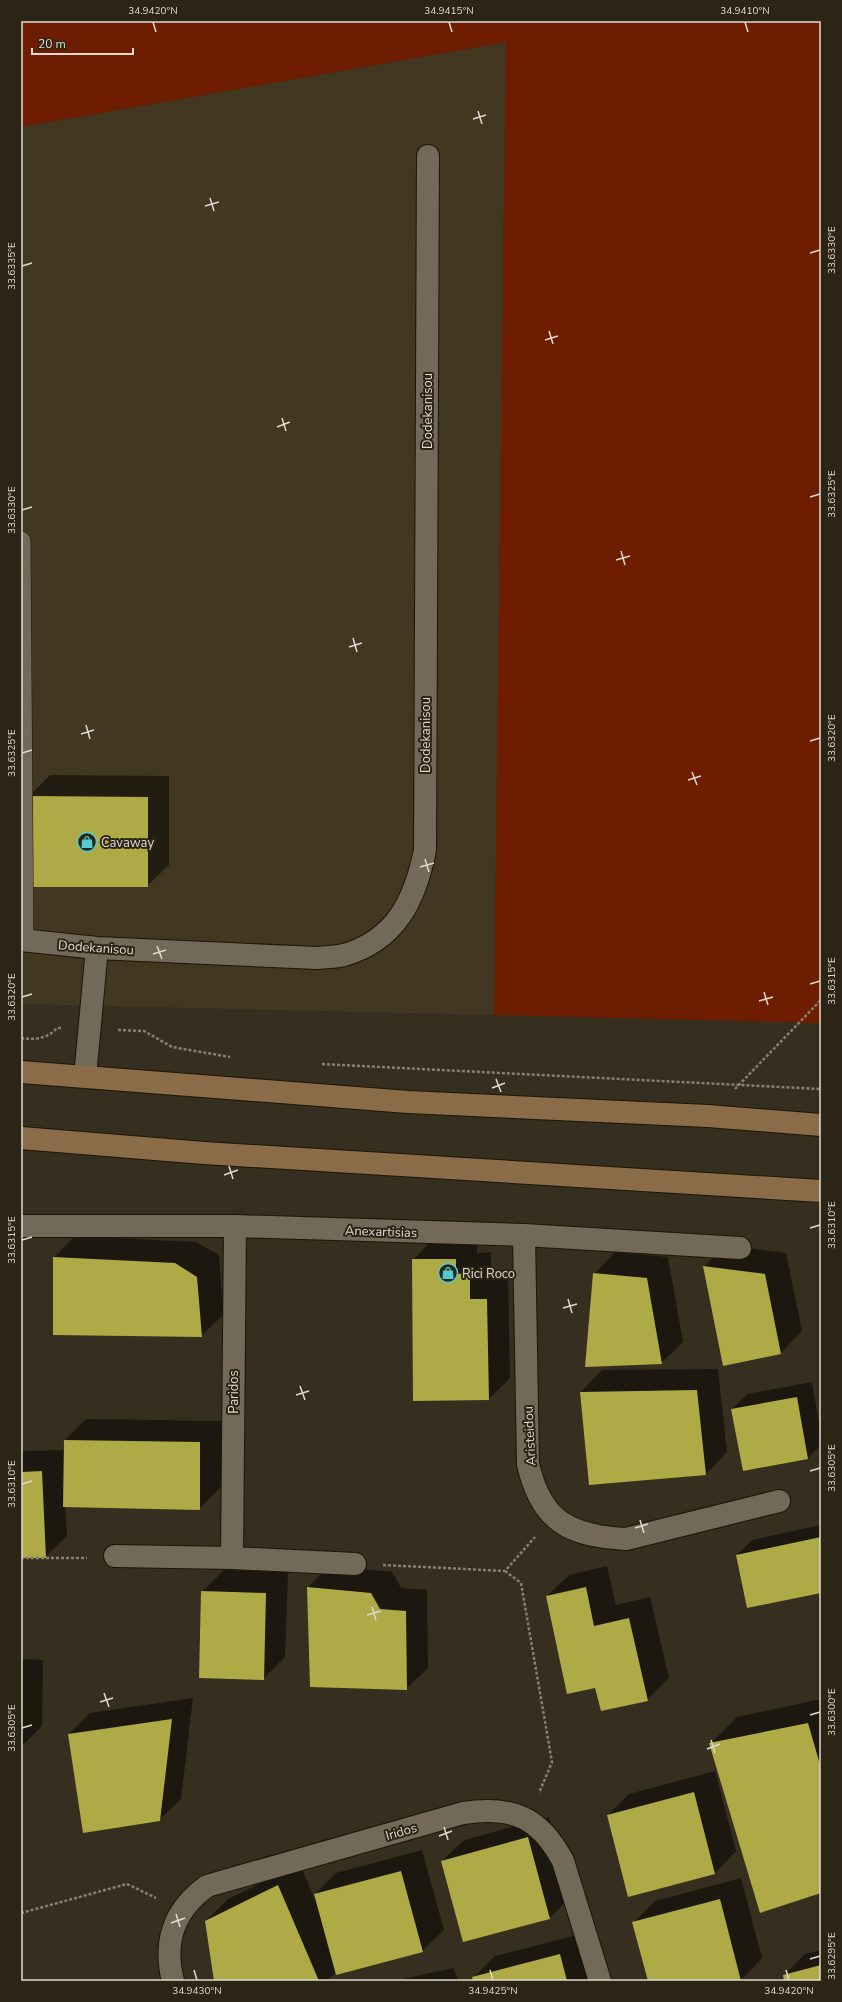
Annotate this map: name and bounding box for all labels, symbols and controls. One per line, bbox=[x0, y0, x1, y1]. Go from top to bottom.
text: 34.9420°N bbox=[128, 4, 178, 18]
text: 34.9415°N bbox=[424, 4, 474, 18]
text: 34.9410°N bbox=[720, 4, 770, 18]
scale bar bbox=[32, 30, 133, 56]
text: 20 m bbox=[38, 36, 66, 52]
text: 33.6330°E bbox=[825, 226, 839, 274]
text: 33.6335°E bbox=[5, 242, 19, 290]
street label: Dodekanisou bbox=[419, 373, 437, 449]
text: 33.6325°E bbox=[825, 470, 839, 518]
text: 33.6330°E bbox=[5, 486, 19, 534]
street label: Dodekanisou bbox=[417, 697, 435, 773]
text: 33.6320°E bbox=[825, 714, 839, 762]
text: 33.6325°E bbox=[5, 729, 19, 777]
shop icon: Cavaway bbox=[76, 831, 98, 853]
place label: Cavaway bbox=[101, 834, 154, 852]
street label: Dodekanisou bbox=[57, 936, 134, 960]
text: 33.6315°E bbox=[825, 957, 839, 1005]
text: 33.6320°E bbox=[5, 973, 19, 1021]
text: 33.6310°E bbox=[825, 1201, 839, 1249]
text: 33.6315°E bbox=[5, 1216, 19, 1264]
street label: Anexartisias bbox=[344, 1222, 417, 1242]
shop icon: Rici Roco bbox=[437, 1262, 459, 1284]
place label: Rici Roco bbox=[462, 1265, 515, 1283]
street label: Paridos bbox=[225, 1370, 243, 1414]
street label: Aristeidou bbox=[519, 1406, 541, 1466]
text: 33.6305°E bbox=[825, 1444, 839, 1492]
text: 33.6310°E bbox=[5, 1460, 19, 1508]
text: 33.6300°E bbox=[825, 1688, 839, 1736]
text: 33.6305°E bbox=[5, 1704, 19, 1752]
street label: Iridos bbox=[383, 1819, 419, 1845]
text: 33.6295°E bbox=[825, 1932, 839, 1980]
text: 34.9430°N bbox=[172, 1984, 222, 1998]
text: 34.9425°N bbox=[468, 1984, 518, 1998]
text: 34.9420°N bbox=[764, 1984, 814, 1998]

